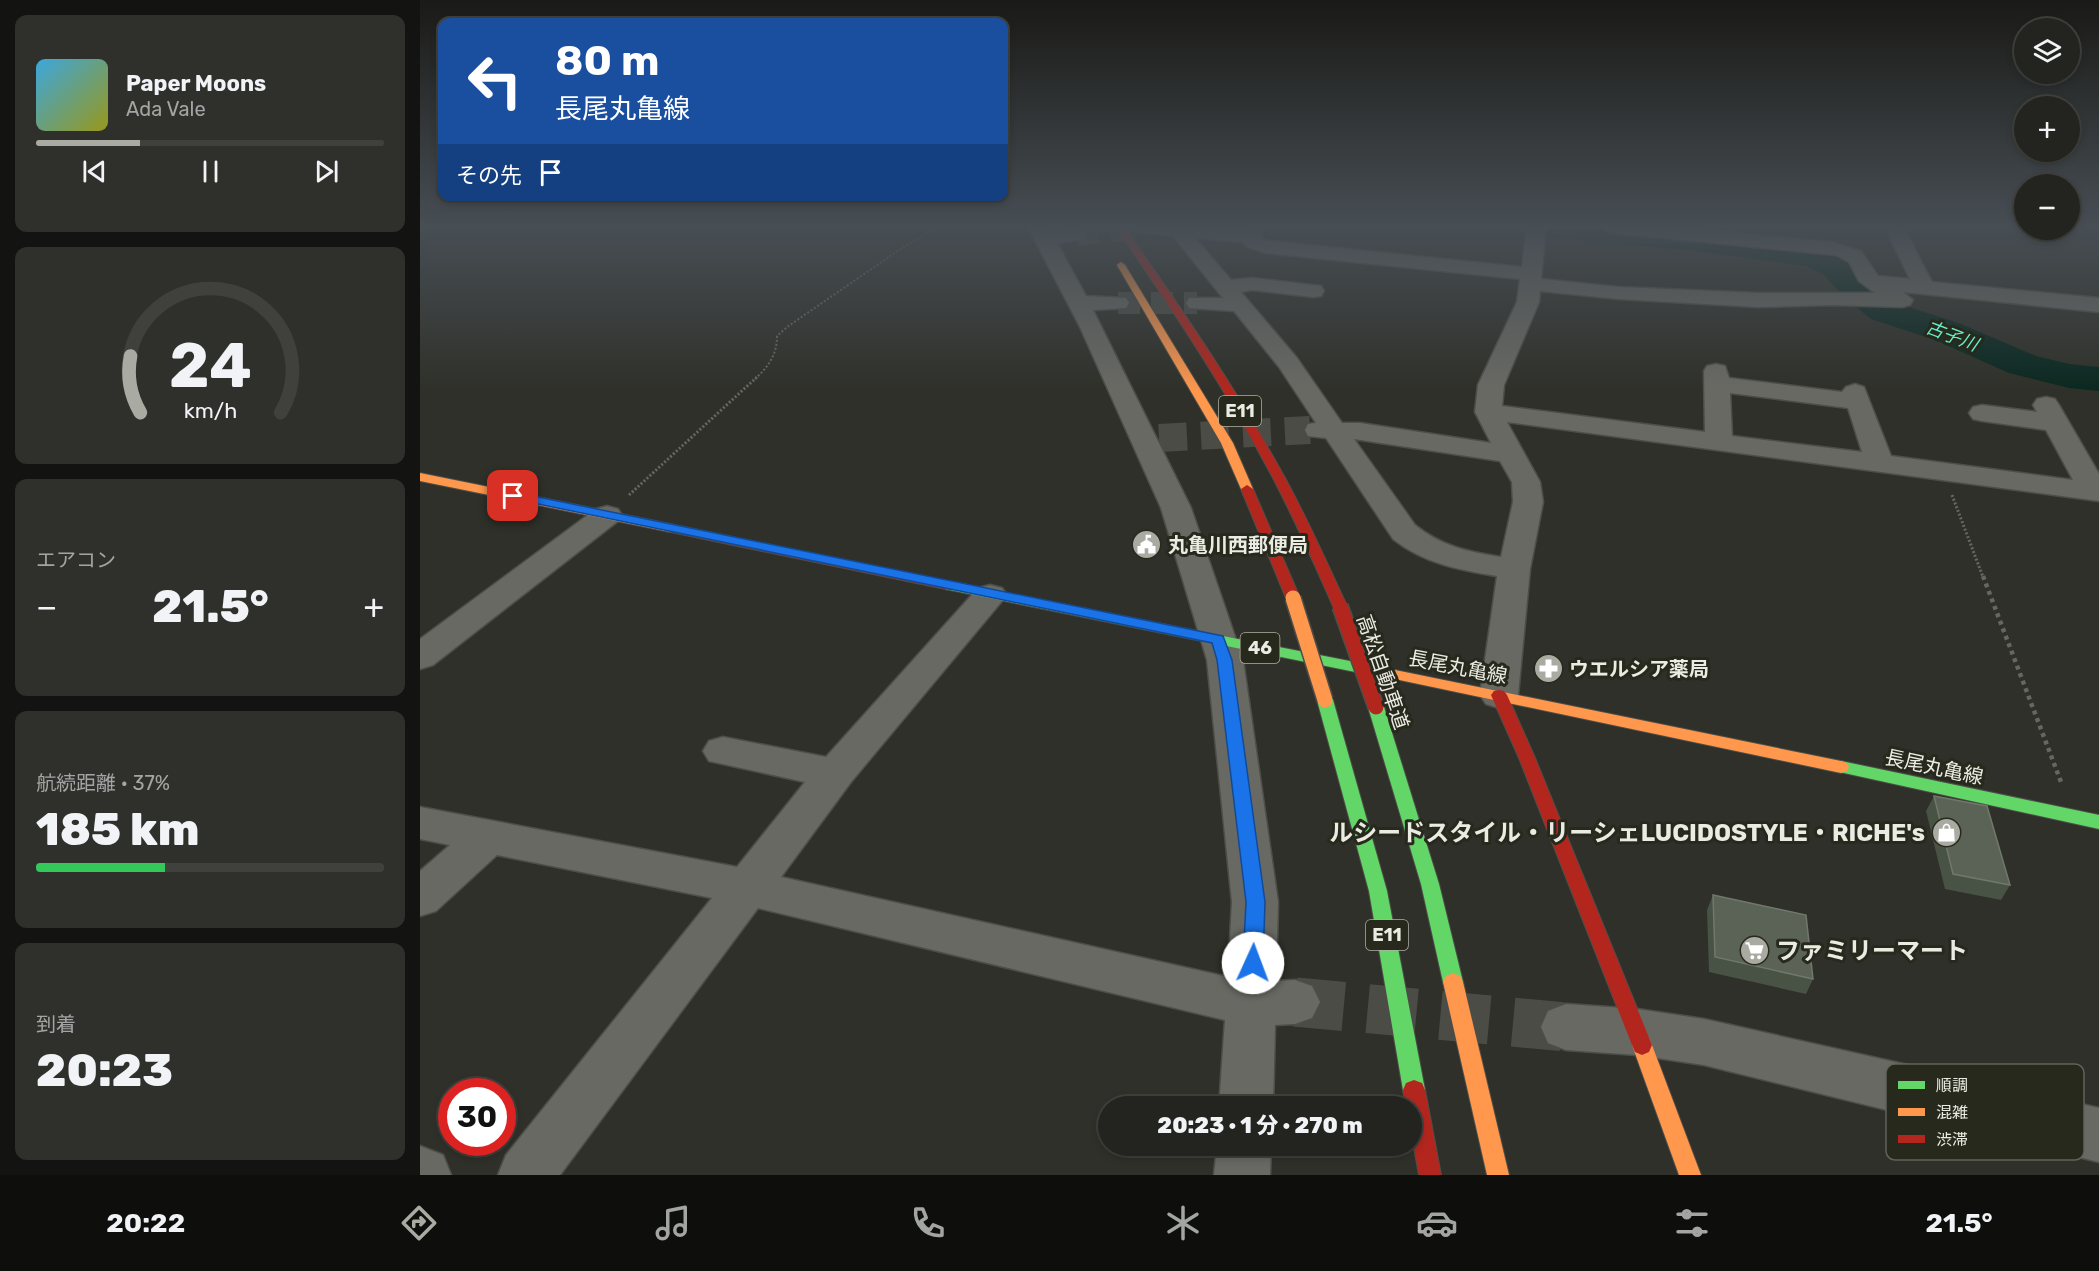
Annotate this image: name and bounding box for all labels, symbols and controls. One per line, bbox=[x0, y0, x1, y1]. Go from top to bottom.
map controls bbox=[2014, 18, 2080, 240]
button: layers bbox=[2014, 18, 2080, 84]
text: 80 m bbox=[555, 36, 659, 86]
icon: left bbox=[456, 42, 534, 120]
text: Paper Moons bbox=[126, 70, 266, 97]
text: 長尾丸亀線 bbox=[555, 93, 690, 125]
button: + bbox=[2014, 96, 2080, 162]
text: Ada Vale bbox=[126, 97, 206, 121]
icon: previous bbox=[78, 155, 111, 188]
icon: pause bbox=[194, 155, 227, 188]
icon: next bbox=[310, 155, 343, 188]
icon: arrive bbox=[534, 156, 567, 189]
text: その先 bbox=[456, 162, 522, 189]
button: − bbox=[2014, 174, 2080, 240]
water label: 古子川 bbox=[1923, 316, 1983, 357]
text: 24 bbox=[169, 329, 251, 403]
road number: E11 bbox=[1219, 396, 1261, 426]
text: km/h bbox=[183, 398, 237, 423]
pin bbox=[487, 470, 538, 521]
icon: arrive bbox=[496, 479, 529, 512]
public building icon: 丸亀川西郵便局 bbox=[1131, 529, 1163, 561]
place label: 丸亀川西郵便局 bbox=[1168, 533, 1308, 557]
text: エアコン bbox=[36, 548, 116, 572]
text: 21.5° bbox=[152, 580, 269, 633]
text: − bbox=[36, 587, 57, 626]
text: + bbox=[363, 587, 384, 626]
street label: 高松自動車道 bbox=[1352, 611, 1414, 733]
road number: 46 bbox=[1240, 633, 1280, 663]
street label: 長尾丸亀線 bbox=[1407, 646, 1509, 688]
pharmacy icon: ウエルシア薬局 bbox=[1532, 653, 1564, 685]
place label: ウエルシア薬局 bbox=[1569, 657, 1709, 681]
street label: 長尾丸亀線 bbox=[1883, 745, 1985, 789]
text: 航続距離 · 37% bbox=[36, 771, 170, 795]
text: 185 km bbox=[36, 803, 199, 856]
shop icon: ルシードスタイル・リーシェLUCIDOSTYLE・RICHE's bbox=[1930, 817, 1962, 849]
place label: ルシードスタイル・リーシェLUCIDOSTYLE・RICHE's bbox=[1329, 819, 1925, 847]
road number: E11 bbox=[1366, 920, 1408, 950]
position arrow bbox=[1221, 931, 1285, 995]
supermarket icon: ファミリーマート bbox=[1739, 935, 1771, 967]
place label: ファミリーマート bbox=[1776, 937, 1968, 965]
text: 到着 bbox=[36, 1012, 76, 1036]
text: 20:23 bbox=[36, 1044, 173, 1097]
legend bbox=[1886, 1064, 2084, 1160]
text: 順調 bbox=[1936, 1076, 1968, 1095]
speed limit sign: 30 bbox=[438, 1078, 516, 1156]
text: 混雑 bbox=[1936, 1103, 1968, 1122]
text: 20:23 · 1 分 · 270 m bbox=[1157, 1112, 1363, 1139]
text: 渋滞 bbox=[1936, 1130, 1968, 1149]
icon: directions bbox=[398, 1202, 440, 1244]
icon: music bbox=[652, 1202, 694, 1244]
icon: phone bbox=[907, 1202, 949, 1244]
icon: climate bbox=[1162, 1202, 1204, 1244]
icon: car bbox=[1416, 1202, 1458, 1244]
icon: filters bbox=[1671, 1202, 1713, 1244]
text: 20:22 bbox=[106, 1207, 185, 1239]
text: 21.5° bbox=[1925, 1207, 1993, 1239]

